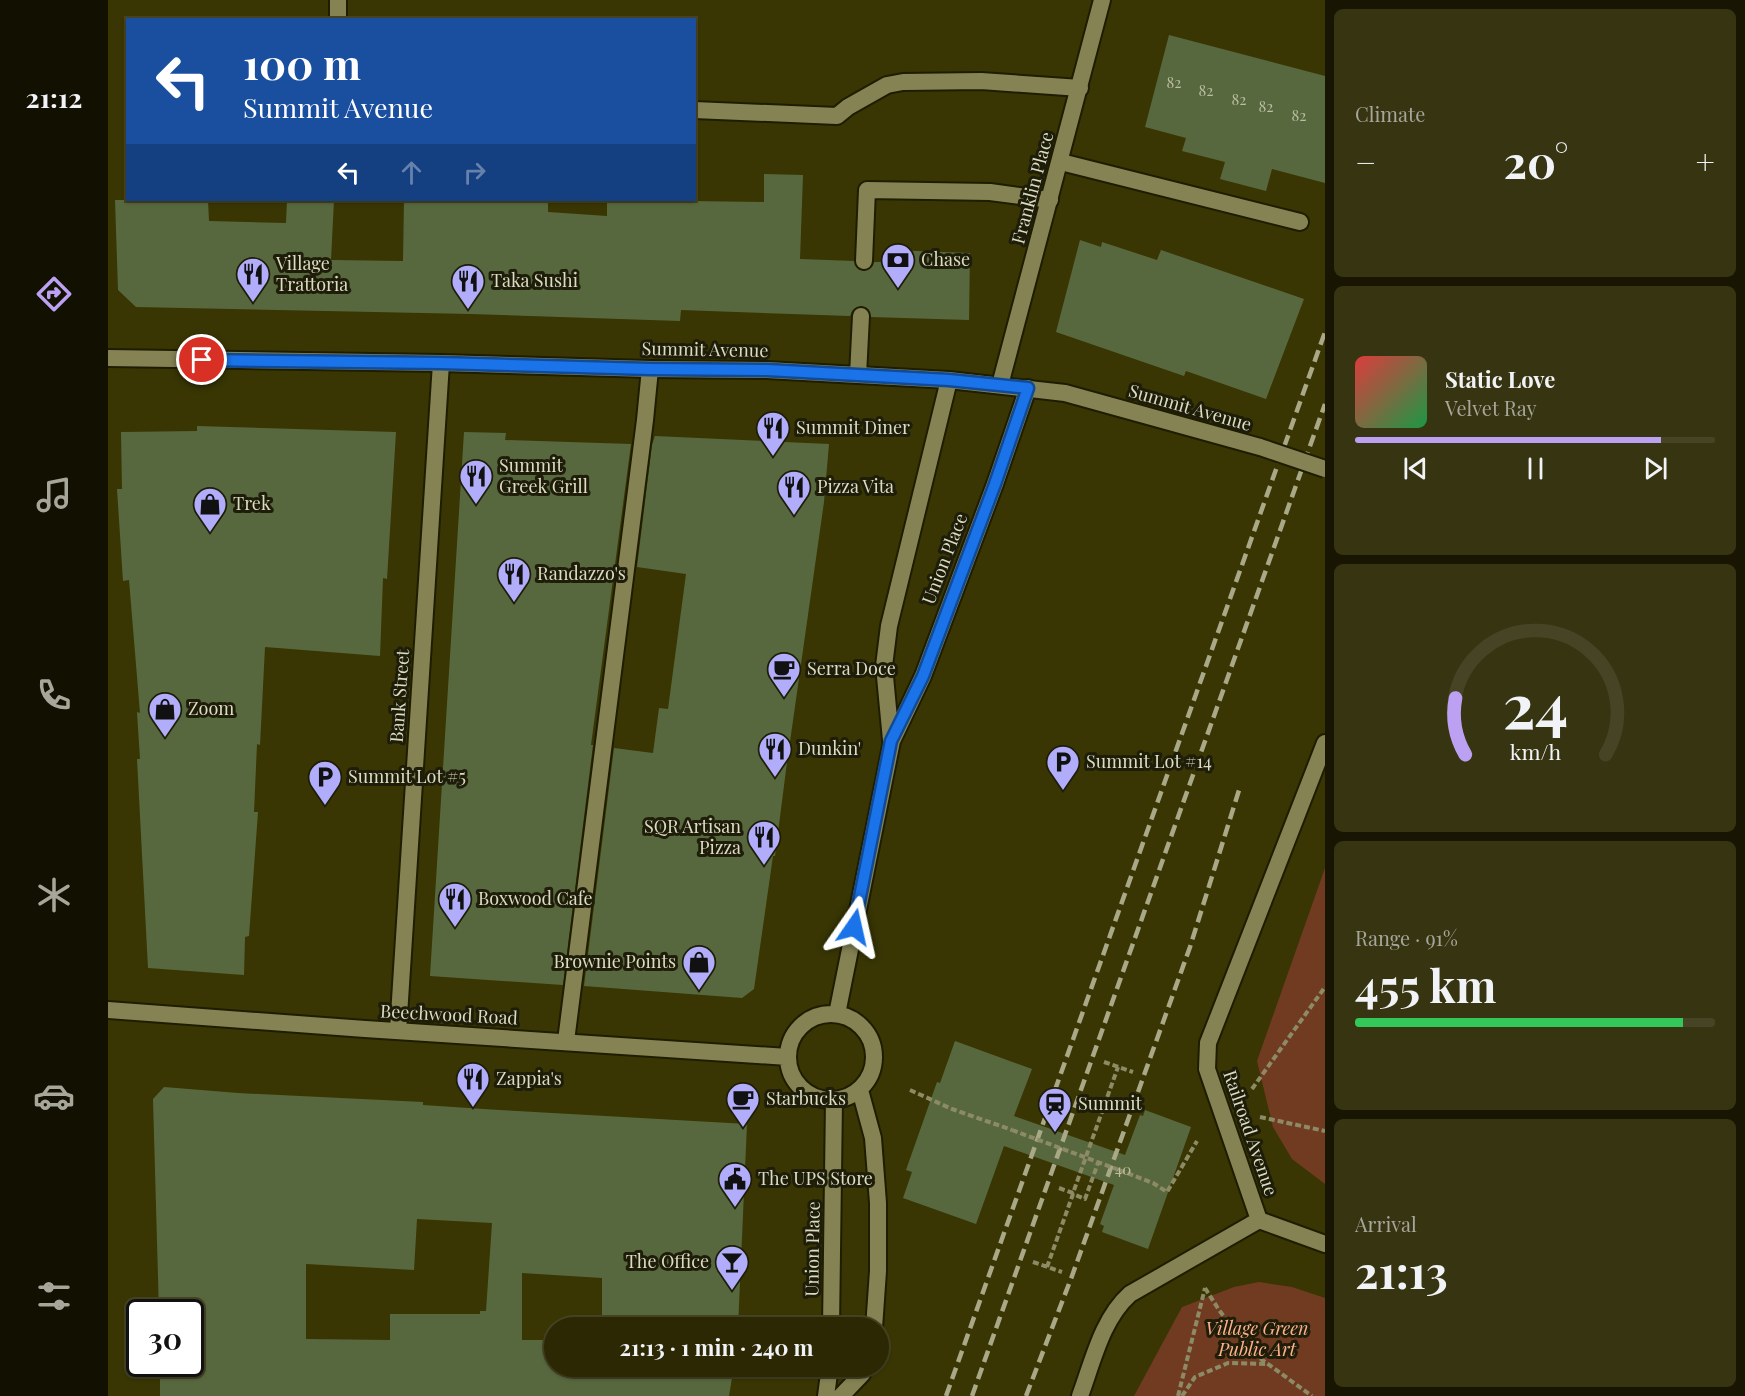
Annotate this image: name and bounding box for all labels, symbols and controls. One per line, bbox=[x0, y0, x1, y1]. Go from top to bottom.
text: 100 m bbox=[243, 35, 361, 91]
icon: left bbox=[144, 42, 222, 120]
house number: 82 bbox=[1167, 72, 1182, 92]
text: 21:12 bbox=[26, 79, 82, 115]
house number: 82 bbox=[1199, 80, 1214, 100]
text: Summit Avenue bbox=[243, 89, 433, 125]
house number: 82 bbox=[1232, 89, 1247, 109]
house number: 82 bbox=[1259, 96, 1274, 116]
text: Climate bbox=[1355, 100, 1425, 127]
house number: 82 bbox=[1292, 105, 1307, 125]
street label: Franklin Place bbox=[1006, 129, 1059, 247]
text: 20° bbox=[1504, 130, 1568, 190]
text: − bbox=[1355, 139, 1376, 183]
text: + bbox=[1696, 139, 1715, 183]
icon: left bbox=[332, 156, 365, 189]
icon: ahead bbox=[395, 156, 428, 189]
icon: right bbox=[458, 156, 491, 189]
bank icon: Chase bbox=[880, 242, 916, 289]
place label: Chase bbox=[921, 247, 970, 271]
place label: Village Trattoria bbox=[275, 251, 348, 296]
restaurant icon: Village Trattoria bbox=[235, 256, 271, 303]
restaurant icon: Taka Sushi bbox=[450, 263, 486, 310]
place label: Taka Sushi bbox=[491, 268, 578, 292]
icon: directions bbox=[33, 273, 75, 315]
pin bbox=[176, 334, 227, 385]
street label: Summit Avenue bbox=[641, 336, 769, 362]
icon: arrive bbox=[185, 343, 218, 376]
text: Static Love bbox=[1445, 364, 1555, 394]
street label: Summit Avenue bbox=[1126, 378, 1255, 436]
text: Velvet Ray bbox=[1445, 394, 1537, 421]
restaurant icon: Summit Diner bbox=[755, 410, 791, 457]
place label: Summit Diner bbox=[796, 415, 910, 439]
icon: previous bbox=[1399, 452, 1432, 485]
icon: pause bbox=[1519, 452, 1552, 485]
icon: next bbox=[1639, 452, 1672, 485]
place label: Summit Greek Grill bbox=[499, 453, 588, 498]
restaurant icon: Summit Greek Grill bbox=[458, 458, 494, 505]
restaurant icon: Pizza Vita bbox=[776, 469, 812, 516]
icon: music bbox=[33, 474, 75, 516]
place label: Pizza Vita bbox=[817, 474, 894, 498]
shop icon: Trek bbox=[192, 486, 228, 533]
place label: Trek bbox=[233, 491, 271, 515]
street label: Union Place bbox=[916, 510, 972, 608]
restaurant icon: Randazzo's bbox=[496, 556, 532, 603]
place label: Randazzo's bbox=[537, 561, 626, 585]
street label: Bank Street bbox=[384, 648, 414, 743]
cafe icon: Serra Doce bbox=[766, 651, 802, 698]
place label: Serra Doce bbox=[807, 656, 896, 680]
text: 24 bbox=[1502, 661, 1568, 745]
icon: phone bbox=[33, 674, 75, 716]
shop icon: Zoom bbox=[147, 691, 183, 738]
place label: Zoom bbox=[188, 696, 234, 720]
restaurant icon: Dunkin' bbox=[757, 731, 793, 778]
place label: Dunkin' bbox=[798, 736, 861, 760]
text: km/h bbox=[1509, 737, 1561, 765]
parking icon: Summit Lot #14 bbox=[1045, 744, 1081, 791]
place label: Summit Lot #14 bbox=[1086, 749, 1212, 773]
parking icon: Summit Lot #5 bbox=[307, 759, 343, 806]
place label: Summit Lot #5 bbox=[348, 764, 466, 788]
place label: SQR Artisan Pizza bbox=[644, 814, 741, 859]
restaurant icon: SQR Artisan Pizza bbox=[746, 819, 782, 866]
icon: climate bbox=[33, 874, 75, 916]
restaurant icon: Boxwood Cafe bbox=[437, 881, 473, 928]
place label: Boxwood Cafe bbox=[478, 886, 593, 910]
position arrow bbox=[822, 895, 886, 959]
text: Range · 91% bbox=[1355, 924, 1458, 951]
shop icon: Brownie Points bbox=[681, 944, 717, 991]
place label: Brownie Points bbox=[553, 949, 676, 973]
text: 455 km bbox=[1355, 954, 1496, 1014]
street label: Beechwood Road bbox=[380, 998, 519, 1030]
restaurant icon: Zappia's bbox=[455, 1061, 491, 1108]
place label: Zappia's bbox=[496, 1066, 562, 1090]
street label: Railroad Avenue bbox=[1218, 1067, 1284, 1199]
icon: car bbox=[33, 1075, 75, 1117]
cafe icon: Starbucks bbox=[725, 1081, 761, 1128]
place label: Starbucks bbox=[766, 1086, 846, 1110]
station icon: Summit bbox=[1037, 1086, 1073, 1133]
place label: Summit bbox=[1078, 1091, 1142, 1115]
house number: 40 bbox=[1115, 1159, 1131, 1179]
public building icon: The UPS Store bbox=[717, 1161, 753, 1208]
place label: The UPS Store bbox=[758, 1166, 873, 1190]
street label: Union Place bbox=[799, 1201, 825, 1297]
text: Arrival bbox=[1355, 1210, 1417, 1237]
text: 21:13 bbox=[1355, 1240, 1448, 1300]
bar icon: The Office bbox=[714, 1244, 750, 1291]
place label: The Office bbox=[626, 1249, 709, 1273]
icon: filters bbox=[33, 1275, 75, 1317]
speed limit sign: 30 bbox=[126, 1299, 204, 1377]
park label: Village Green Public Art bbox=[1206, 1316, 1308, 1361]
text: 21:13 · 1 min · 240 m bbox=[619, 1332, 814, 1362]

